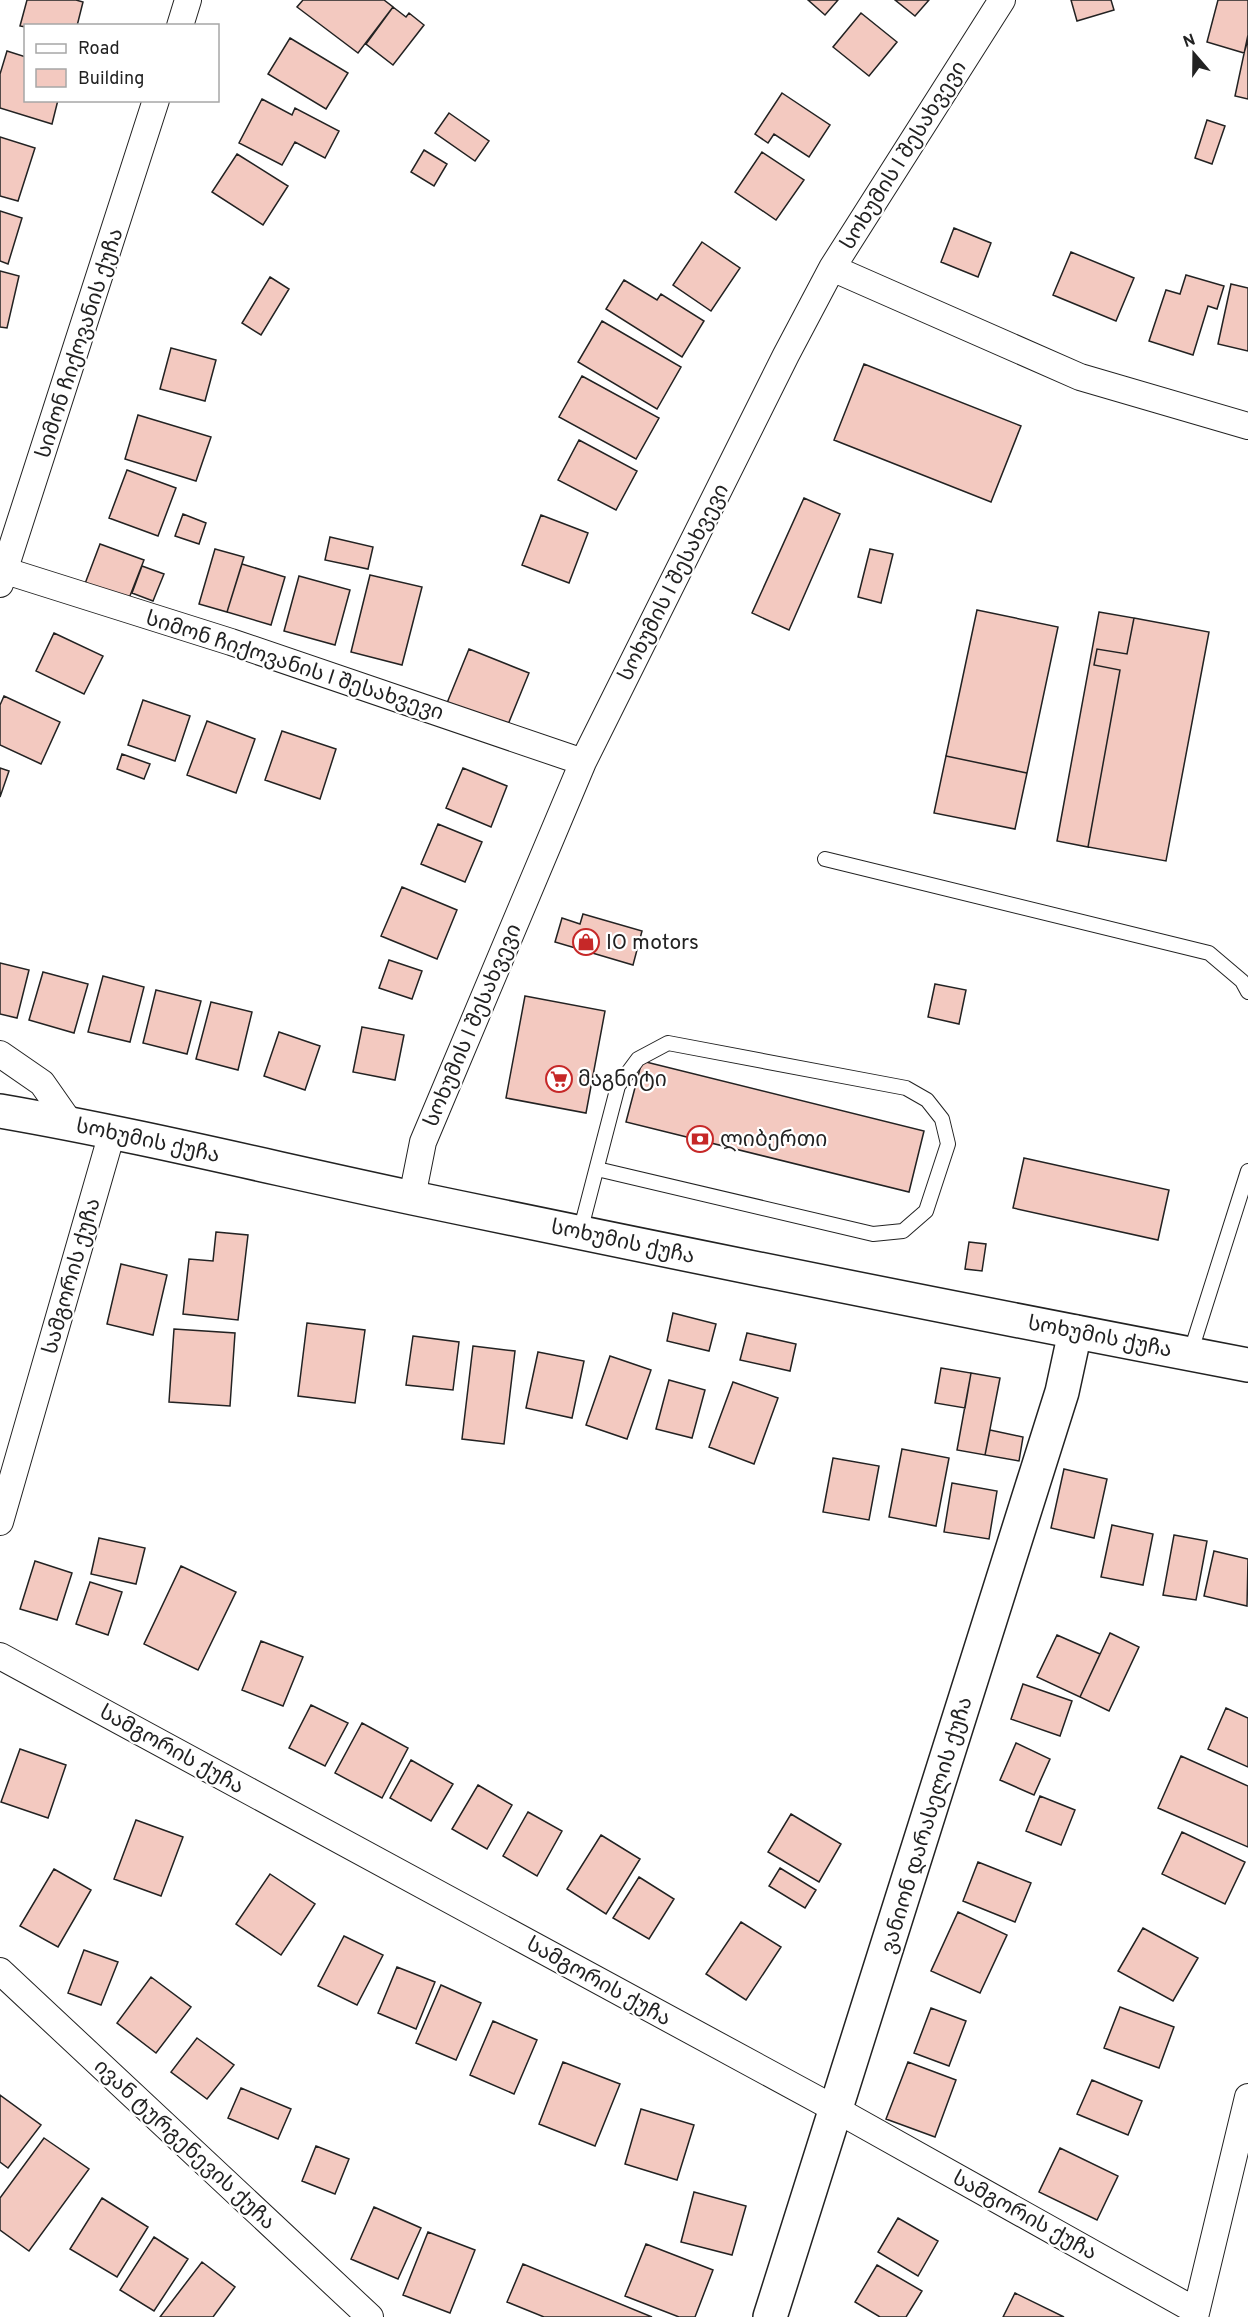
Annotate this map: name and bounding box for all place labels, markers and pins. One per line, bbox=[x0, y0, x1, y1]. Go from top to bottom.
shop icon: IO motors bbox=[571, 927, 601, 957]
place label: IO motors bbox=[606, 930, 699, 957]
supermarket icon: მაგნიტი bbox=[544, 1064, 574, 1094]
place label: მაგნიტი bbox=[578, 1067, 667, 1094]
bank icon: ლიბერთი bbox=[685, 1124, 715, 1154]
place label: ლიბერთი bbox=[720, 1127, 827, 1154]

